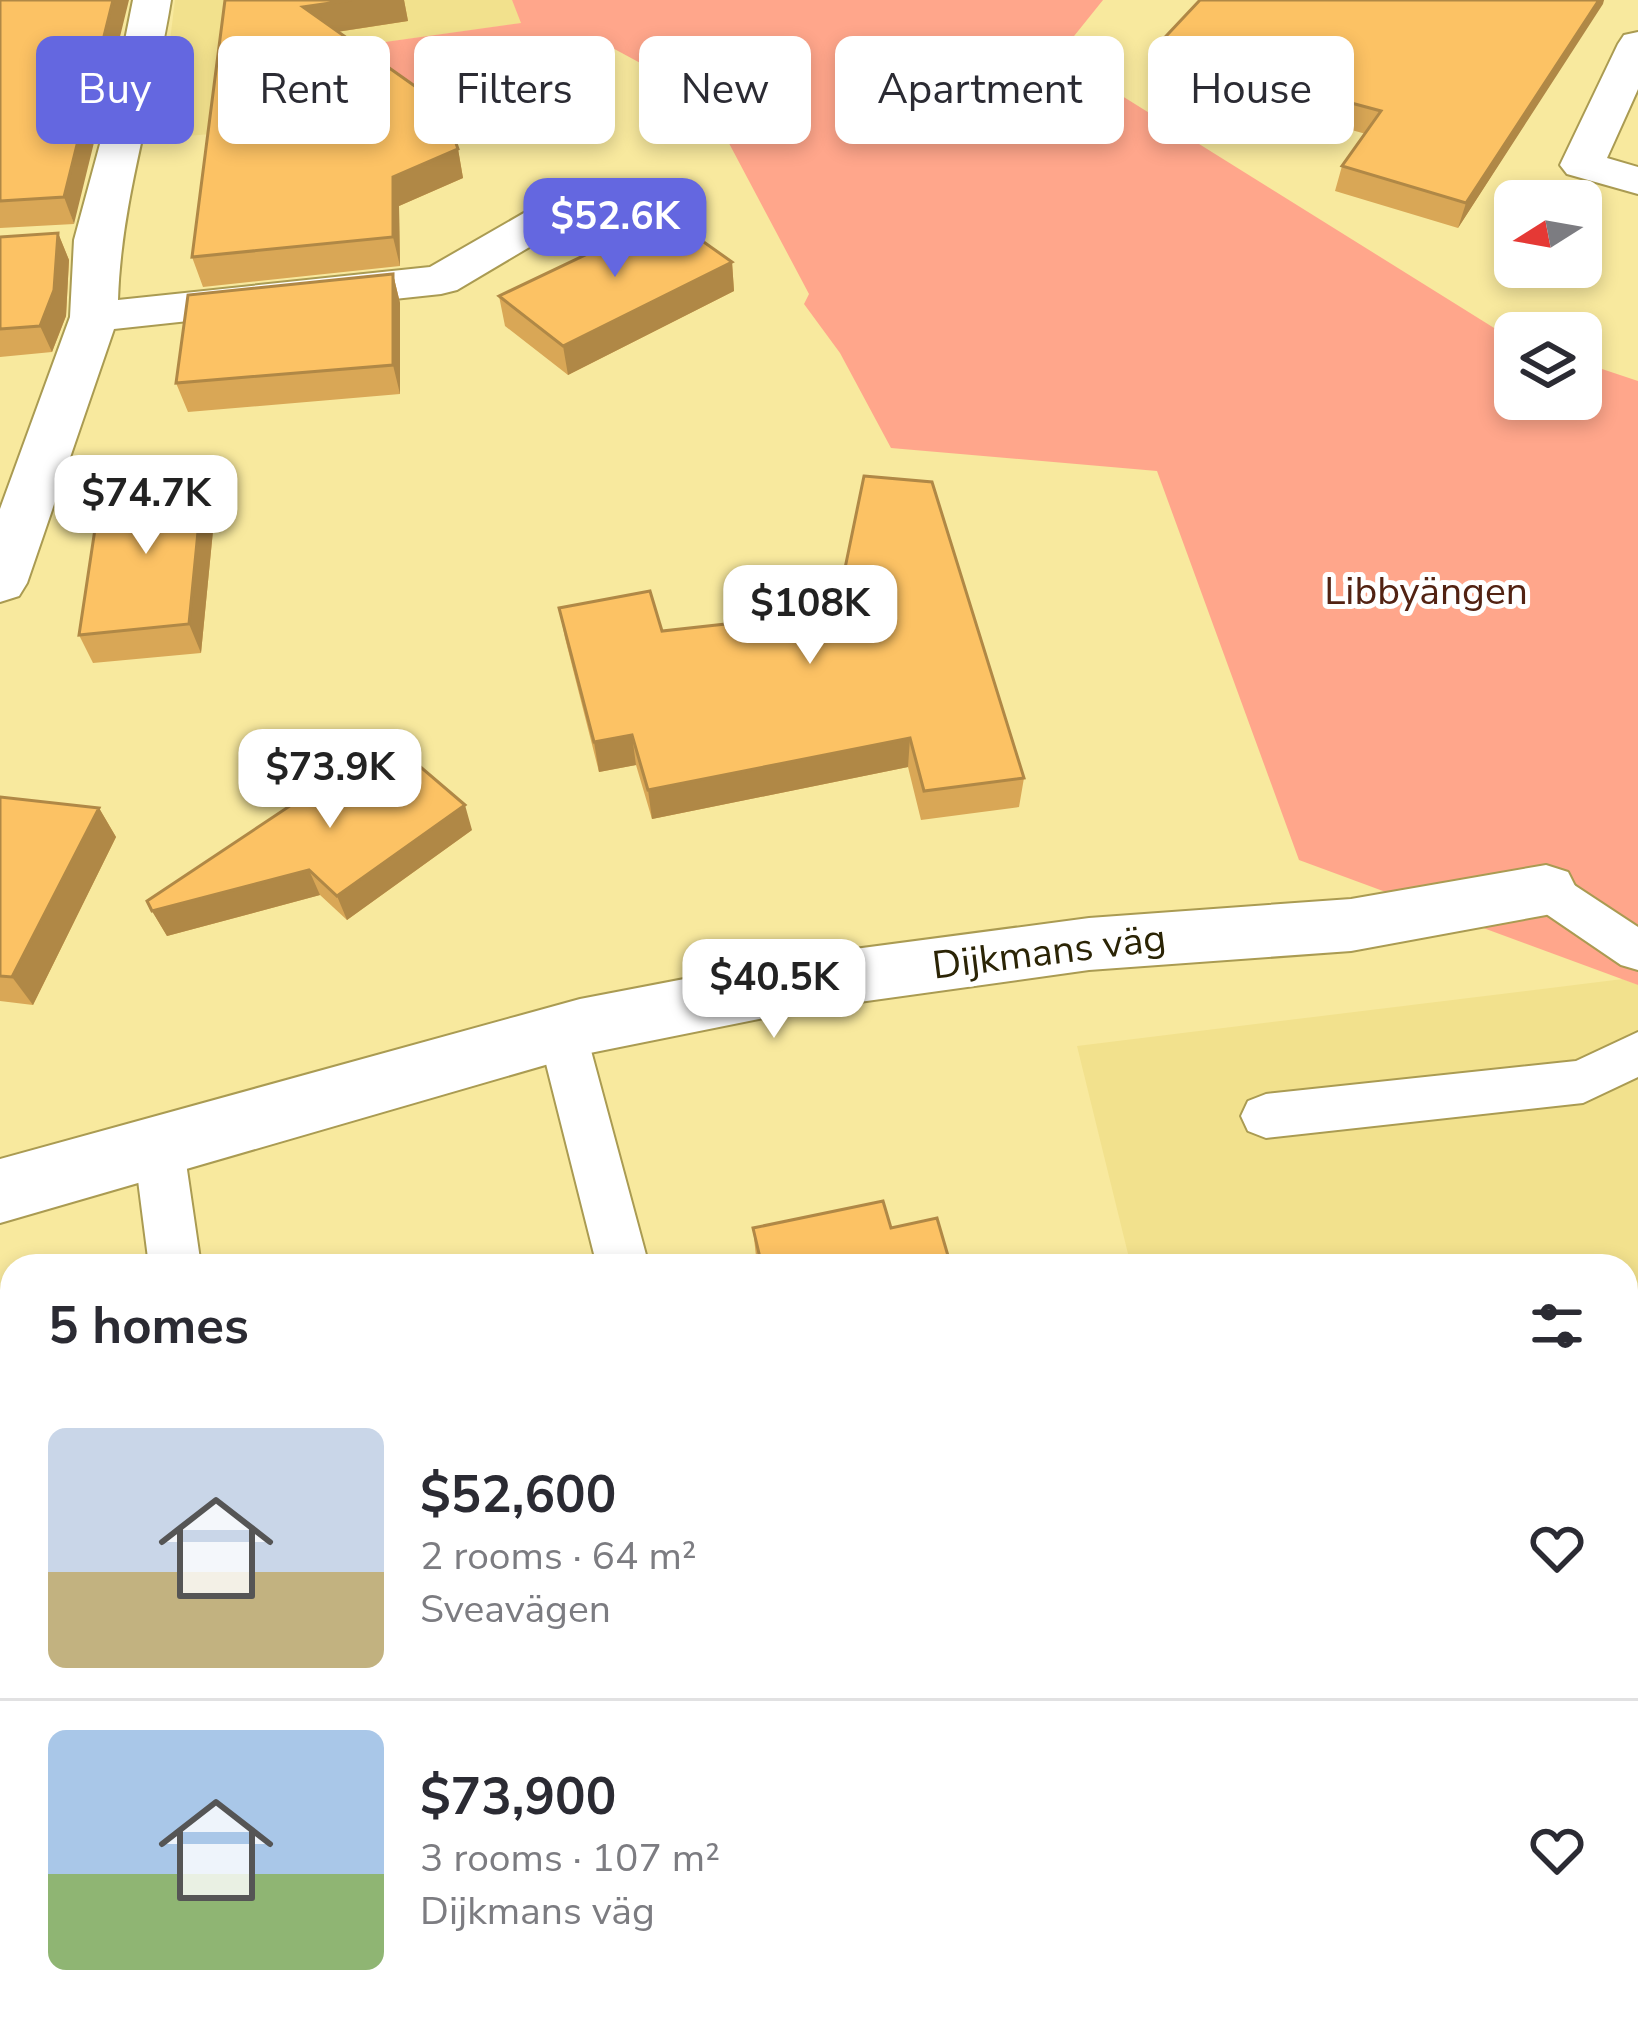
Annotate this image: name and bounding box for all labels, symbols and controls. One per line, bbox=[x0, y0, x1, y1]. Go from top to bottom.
chip: Buy bbox=[36, 36, 194, 144]
chip: Rent bbox=[218, 36, 390, 144]
chip: Filters bbox=[414, 36, 615, 144]
chip: New bbox=[639, 36, 811, 144]
chip: Apartment bbox=[835, 36, 1124, 144]
chip: House bbox=[1148, 36, 1354, 144]
pin: $52.6K bbox=[517, 178, 713, 280]
north arrow bbox=[1494, 180, 1602, 288]
map controls bbox=[1494, 180, 1602, 420]
text: $52.6K bbox=[550, 190, 680, 243]
button: layers bbox=[1494, 312, 1602, 420]
pin: $74.7K bbox=[48, 455, 244, 557]
text: $74.7K bbox=[81, 467, 211, 520]
pin: $108K bbox=[726, 565, 894, 667]
park label: Libbyängen bbox=[1324, 565, 1528, 618]
text: $108K bbox=[750, 577, 870, 630]
pin: $73.9K bbox=[232, 729, 428, 831]
text: $73.9K bbox=[265, 741, 395, 794]
street label: Dijkmans väg bbox=[929, 911, 1169, 993]
pin: $40.5K bbox=[676, 939, 872, 1041]
text: $40.5K bbox=[709, 951, 839, 1004]
text: 5 homes bbox=[48, 1291, 249, 1361]
icon: filters bbox=[1524, 1293, 1590, 1359]
text: $52,600 bbox=[420, 1460, 616, 1530]
icon: home bbox=[144, 1476, 288, 1620]
icon: heart bbox=[1524, 1515, 1590, 1581]
text: 2 rooms · 64 m² bbox=[420, 1530, 697, 1583]
text: Sveavägen bbox=[420, 1583, 611, 1636]
text: $73,900 bbox=[420, 1762, 616, 1832]
icon: home bbox=[144, 1778, 288, 1922]
icon: heart bbox=[1524, 1817, 1590, 1883]
text: 3 rooms · 107 m² bbox=[420, 1832, 720, 1885]
text: Dijkmans väg bbox=[420, 1885, 655, 1938]

